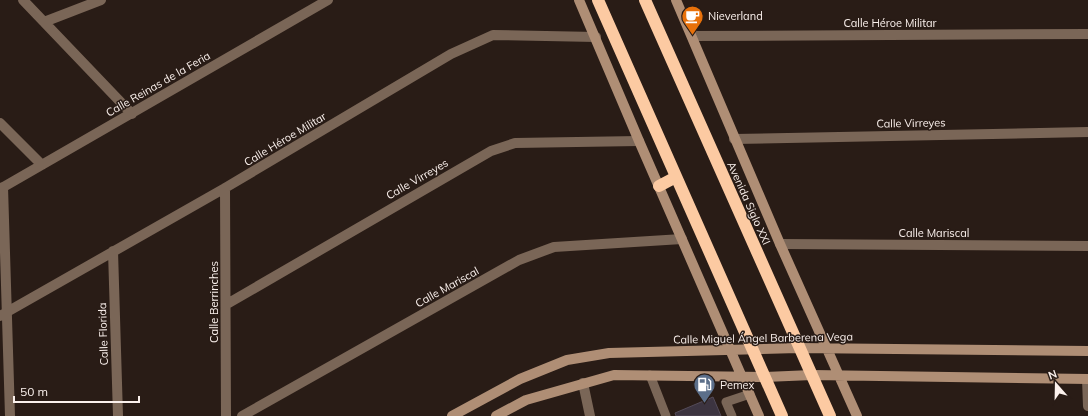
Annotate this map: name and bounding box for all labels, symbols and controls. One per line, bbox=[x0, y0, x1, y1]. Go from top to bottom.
cafe icon: Nieverland bbox=[679, 3, 705, 36]
place label: Nieverland bbox=[708, 9, 763, 23]
street label: Calle Héroe Militar bbox=[843, 16, 937, 30]
street label: Calle Reinas de la Feria bbox=[103, 48, 213, 120]
street label: Calle Héroe Militar bbox=[241, 109, 329, 169]
street label: Calle Virreyes bbox=[876, 115, 946, 131]
street label: Calle Virreyes bbox=[383, 156, 451, 202]
street label: Avenida Siglo XXI bbox=[724, 159, 774, 247]
street label: Calle Mariscal bbox=[899, 226, 969, 240]
street label: Calle Berrinches bbox=[207, 261, 221, 343]
street label: Calle Mariscal bbox=[413, 264, 481, 310]
street label: Calle Florida bbox=[95, 302, 111, 366]
street label: Calle Miguel Ángel Barberena Vega bbox=[673, 329, 853, 347]
north arrow bbox=[1036, 364, 1076, 404]
text: N bbox=[1046, 367, 1059, 383]
fuel station icon: Pemex bbox=[692, 372, 718, 405]
scale bar bbox=[14, 378, 139, 404]
place label: Pemex bbox=[720, 378, 754, 392]
text: 50 m bbox=[20, 384, 48, 399]

